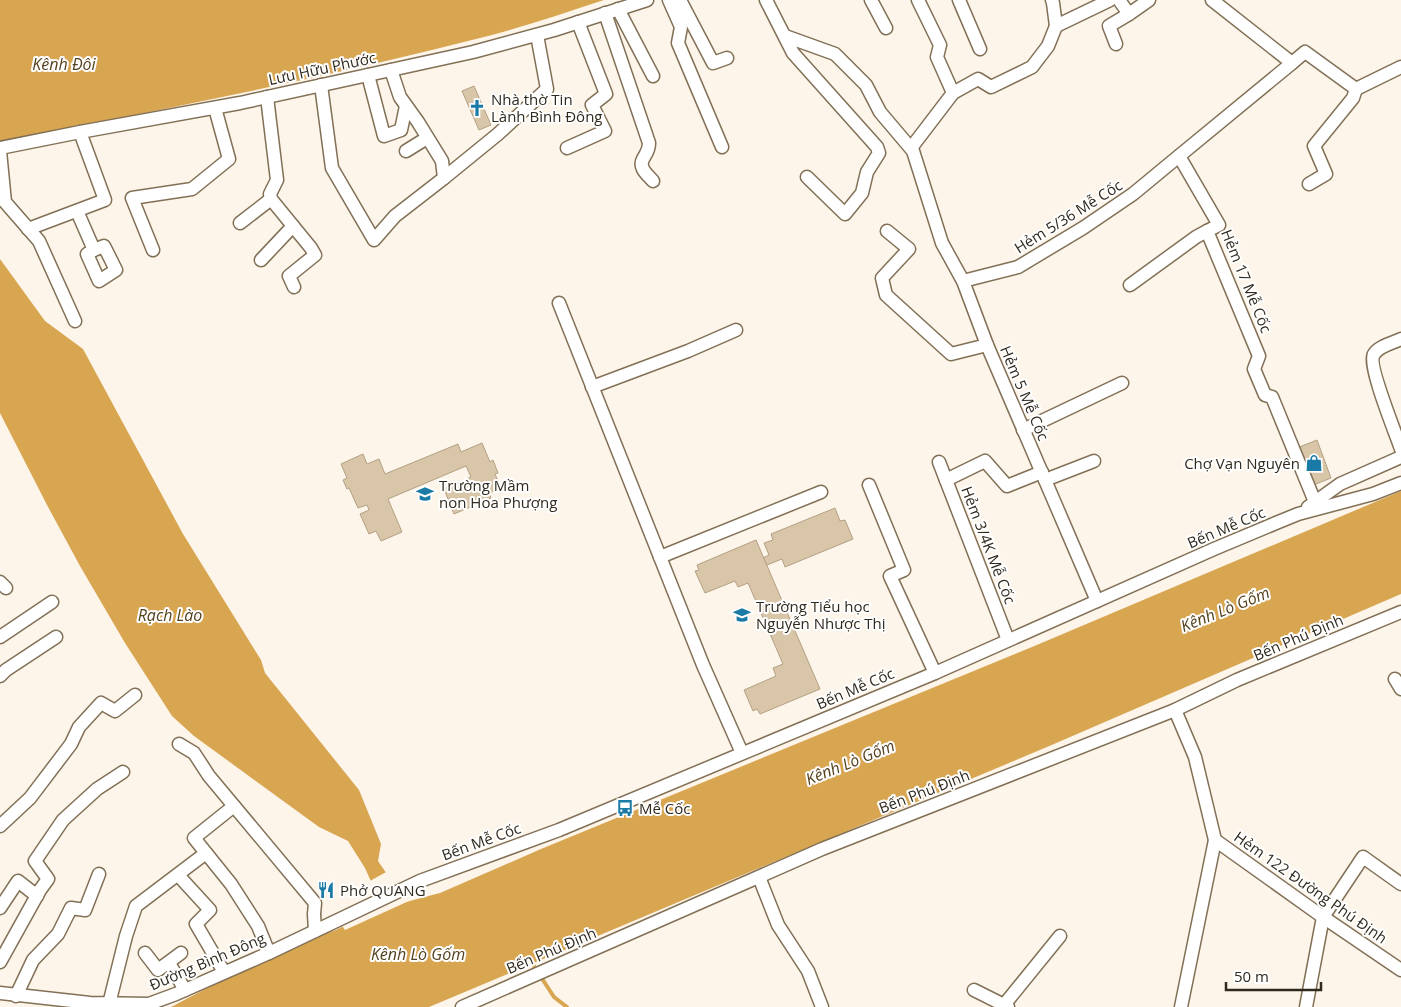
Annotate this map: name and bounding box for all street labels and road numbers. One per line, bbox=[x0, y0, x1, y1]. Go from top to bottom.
street label: Lưu Hữu Phước bbox=[266, 47, 378, 89]
street label: Hẻm 5/36 Mễ Cốc bbox=[1010, 175, 1126, 257]
street label: Hẻm 17 Mễ Cốc bbox=[1217, 226, 1277, 336]
street label: Hẻm 5 Mễ Cốc bbox=[996, 343, 1054, 443]
street label: Hẻm 3/4K Mễ Cốc bbox=[957, 483, 1021, 607]
street label: Bến Mễ Cốc bbox=[1184, 502, 1268, 552]
street label: Bến Phú Định bbox=[1250, 609, 1346, 665]
street label: Bến Mễ Cốc bbox=[813, 663, 897, 713]
street label: Bến Phú Định bbox=[876, 765, 972, 817]
street label: Bến Mễ Cốc bbox=[439, 817, 523, 865]
street label: Hẻm 122 Đường Phú Định bbox=[1231, 826, 1391, 948]
street label: Bến Phú Định bbox=[503, 922, 599, 978]
street label: Đường Bình Đông bbox=[146, 928, 268, 994]

